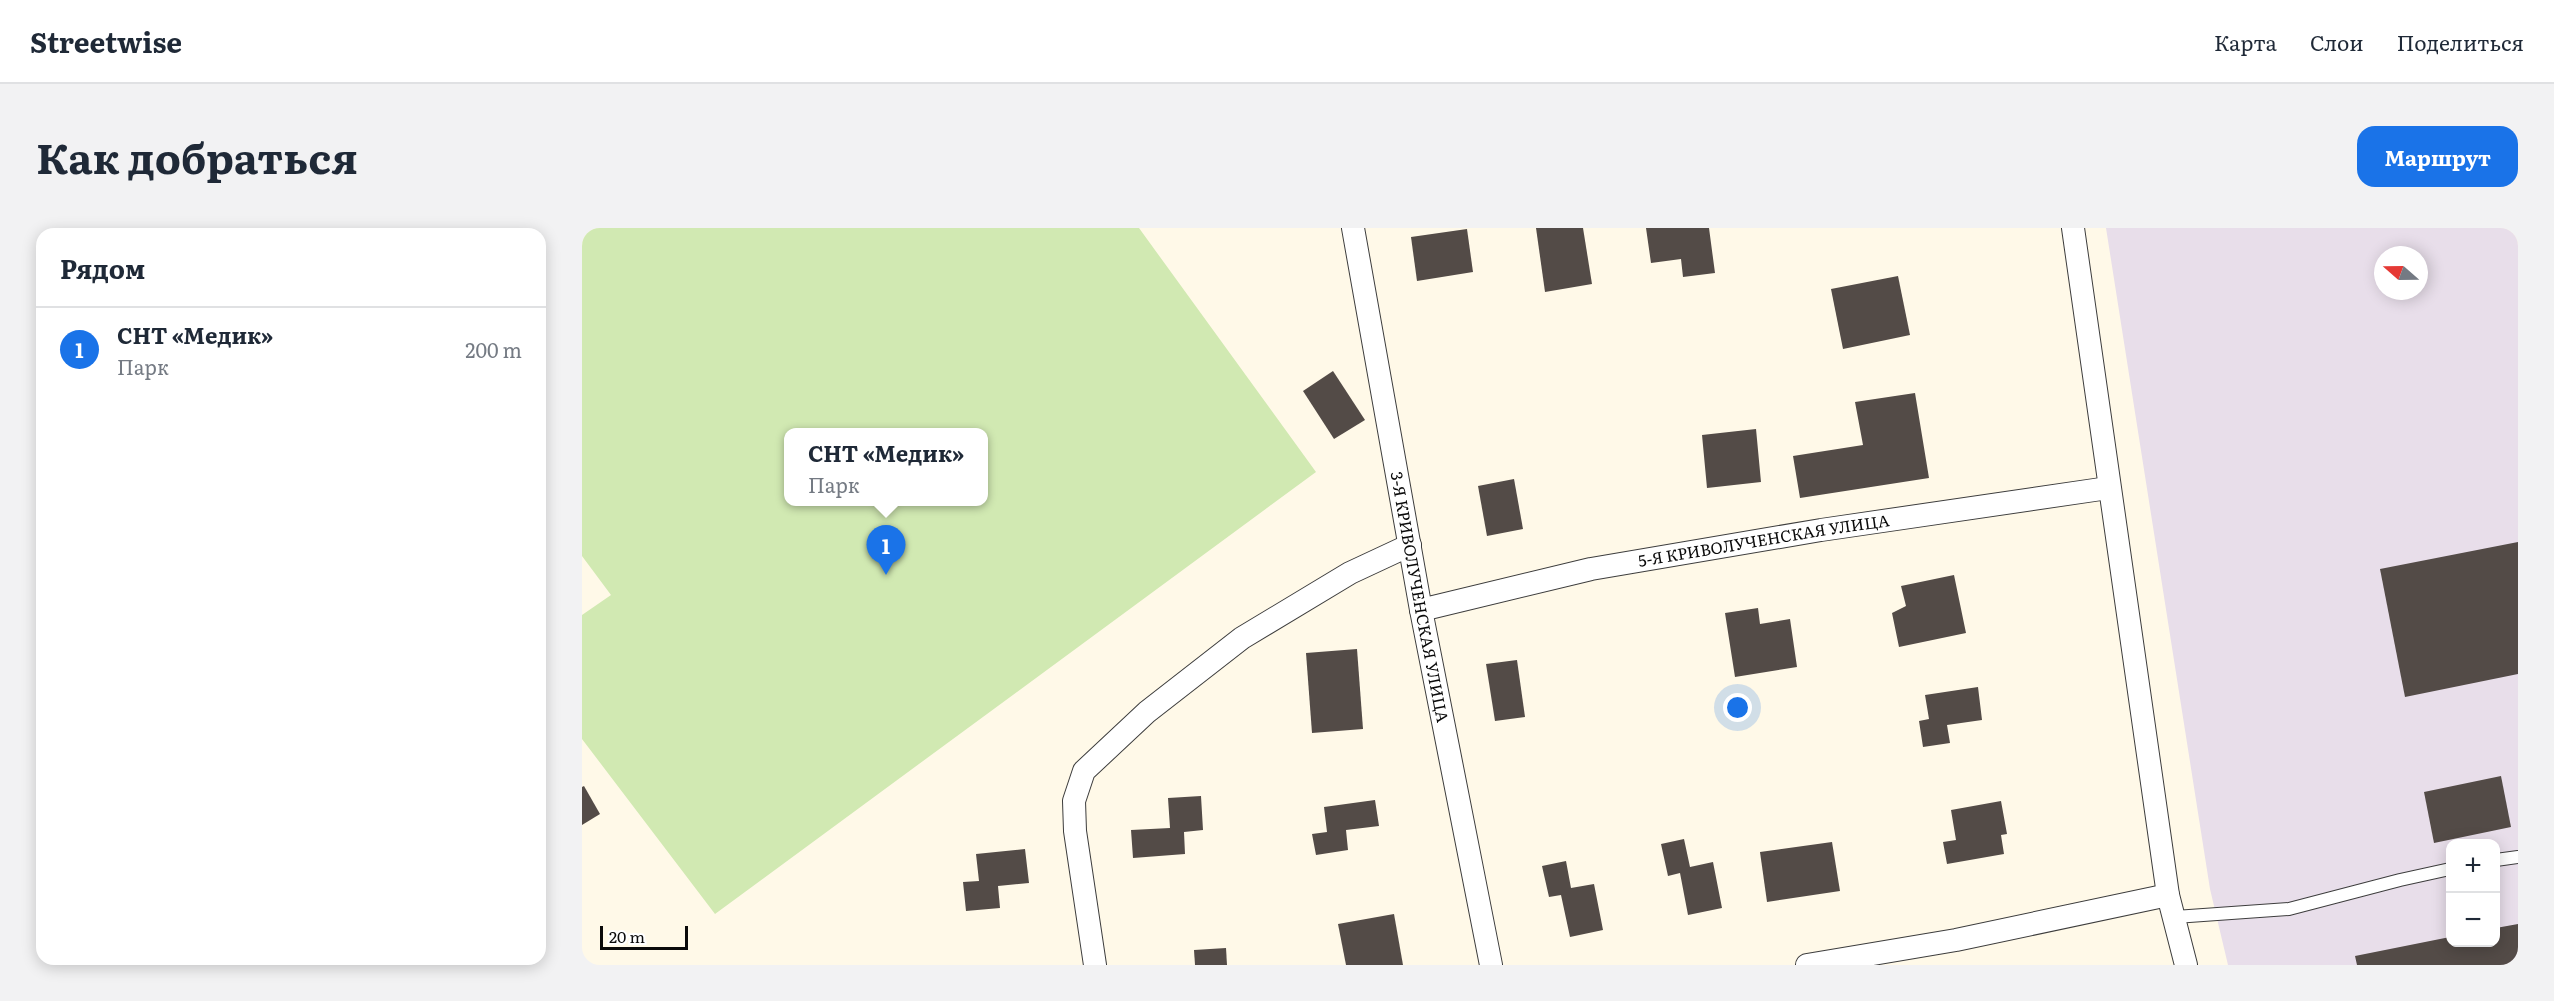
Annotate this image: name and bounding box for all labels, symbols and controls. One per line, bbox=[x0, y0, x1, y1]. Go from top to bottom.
text: Streetwise bbox=[30, 20, 182, 62]
text: Карта bbox=[2214, 26, 2277, 57]
text: Слои bbox=[2310, 26, 2364, 57]
text: Поделиться bbox=[2397, 26, 2524, 57]
text: Как добраться bbox=[36, 125, 358, 187]
button: Маршрут bbox=[2357, 126, 2518, 187]
north arrow bbox=[2374, 246, 2428, 300]
text: Рядом bbox=[60, 248, 145, 287]
text: СНТ «Медик» bbox=[117, 318, 273, 351]
text: 1 bbox=[75, 334, 84, 364]
text: 200 m bbox=[465, 334, 522, 364]
text: Парк bbox=[117, 351, 169, 381]
popup bbox=[784, 428, 988, 506]
text: СНТ «Медик» bbox=[808, 436, 964, 469]
text: Парк bbox=[808, 469, 860, 499]
street label: 3-Я КРИВОЛУЧЕНСКАЯ УЛИЦА bbox=[1386, 470, 1456, 725]
street label: 5-Я КРИВОЛУЧЕНСКАЯ УЛИЦА bbox=[1636, 507, 1891, 572]
pin: 1 bbox=[866, 526, 906, 575]
your location bbox=[1723, 693, 1752, 722]
map controls bbox=[2446, 839, 2500, 947]
button: + bbox=[2446, 839, 2500, 893]
button: − bbox=[2446, 893, 2500, 947]
scale bar bbox=[600, 923, 688, 950]
text: 20 m bbox=[609, 924, 645, 948]

